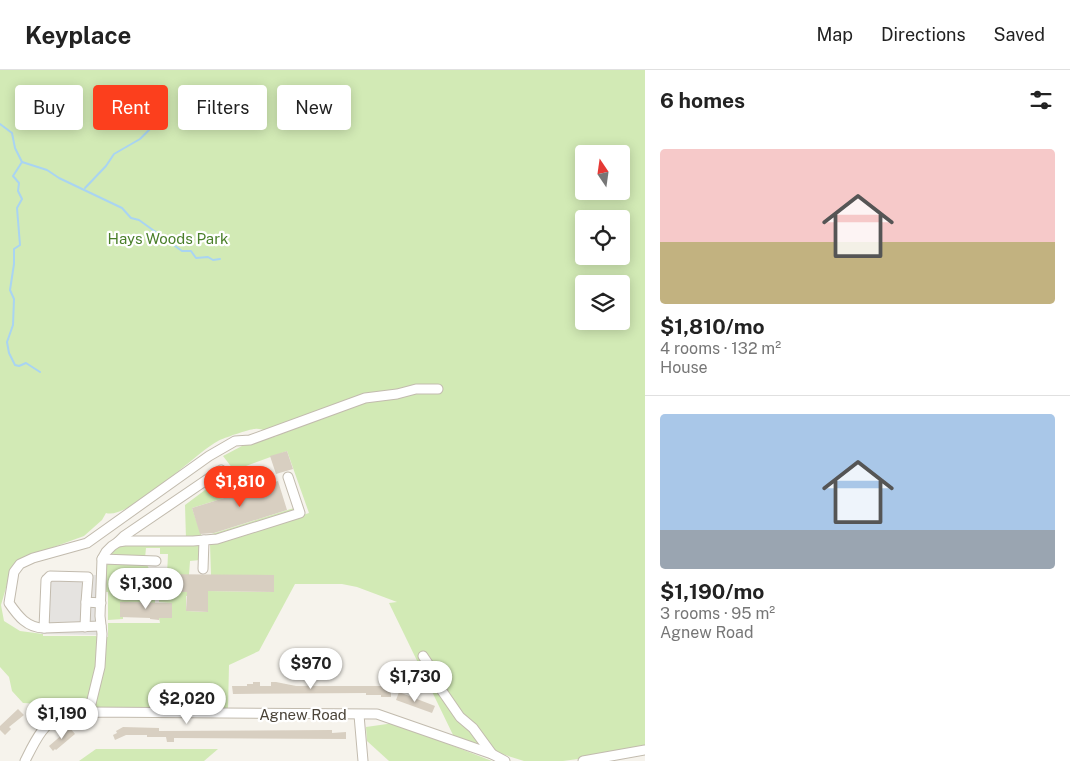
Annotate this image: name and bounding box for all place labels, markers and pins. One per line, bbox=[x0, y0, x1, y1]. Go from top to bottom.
pin: $1,810 bbox=[199, 466, 281, 508]
pin: $1,300 bbox=[105, 568, 187, 610]
pin: $970 bbox=[281, 648, 341, 690]
pin: $1,730 bbox=[374, 660, 456, 703]
pin: $2,020 bbox=[146, 682, 228, 725]
pin: $1,190 bbox=[21, 698, 103, 740]

